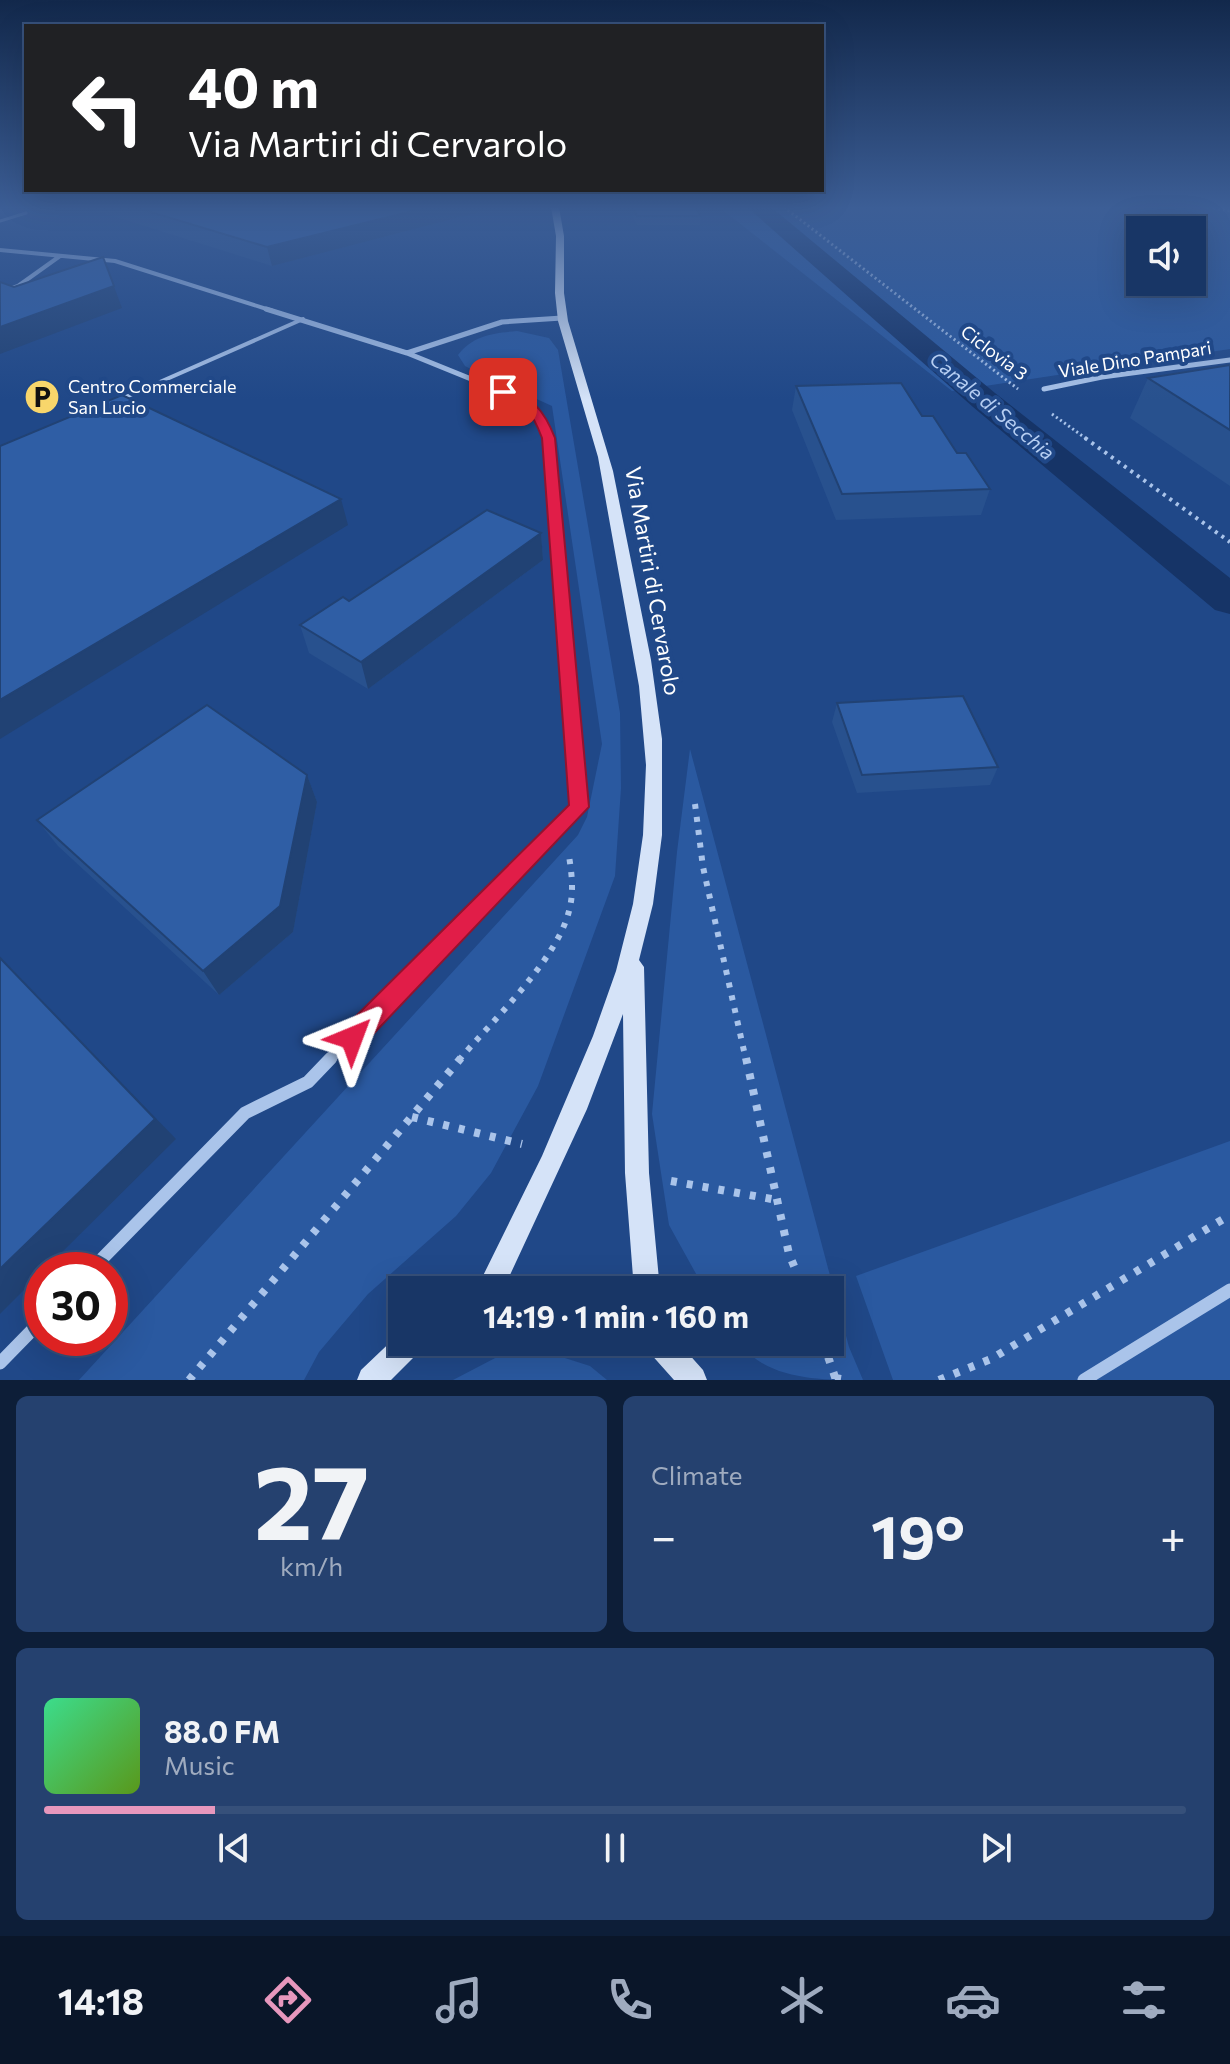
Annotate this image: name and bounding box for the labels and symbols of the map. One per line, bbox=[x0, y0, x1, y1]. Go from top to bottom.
street label: Ciclovia 3 bbox=[957, 320, 1032, 384]
street label: Viale Dino Pampari bbox=[1057, 336, 1213, 382]
water label: Canale di Secchia bbox=[925, 346, 1060, 464]
pin bbox=[469, 358, 537, 426]
place label: Centro Commerciale San Lucio bbox=[68, 375, 236, 418]
parking icon: Centro Commerciale San Lucio bbox=[23, 378, 61, 416]
street label: Via Martiri di Cervarolo bbox=[620, 464, 687, 697]
position arrow bbox=[310, 996, 394, 1080]
speed limit sign: 30 bbox=[24, 1252, 128, 1356]

